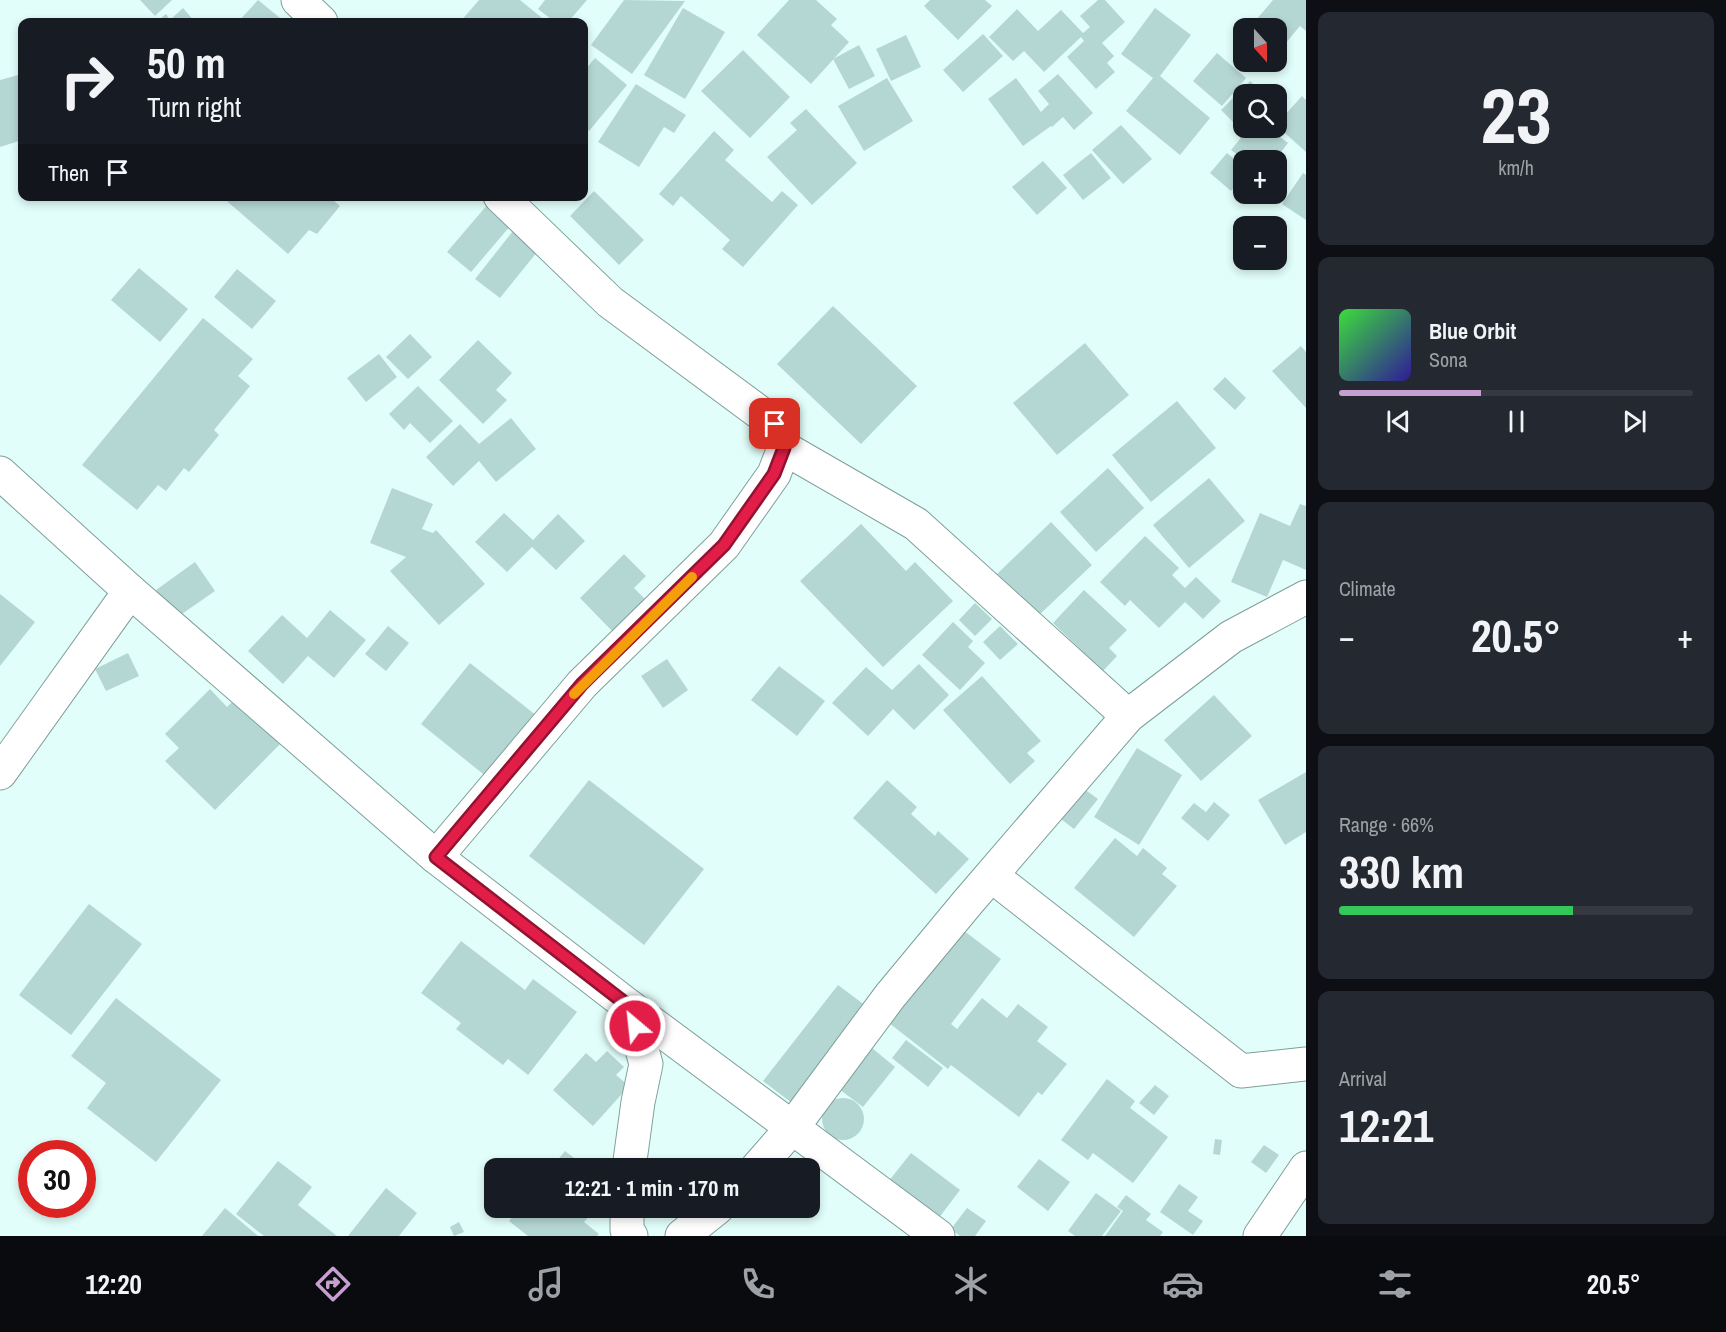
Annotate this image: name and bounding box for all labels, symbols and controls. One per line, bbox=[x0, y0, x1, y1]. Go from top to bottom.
north arrow bbox=[1233, 18, 1287, 72]
map controls bbox=[1233, 18, 1287, 270]
text: 50 m bbox=[147, 35, 226, 91]
icon: right bbox=[48, 42, 126, 120]
text: 23 bbox=[1480, 62, 1552, 167]
button: search bbox=[1233, 84, 1287, 138]
text: Turn right bbox=[147, 89, 241, 125]
button: + bbox=[1233, 150, 1287, 204]
text: km/h bbox=[1498, 154, 1534, 181]
icon: arrive bbox=[101, 156, 134, 189]
text: Then bbox=[48, 158, 89, 188]
button: − bbox=[1233, 216, 1287, 270]
text: Blue Orbit bbox=[1429, 316, 1516, 346]
text: Sona bbox=[1429, 346, 1467, 373]
pin bbox=[749, 398, 800, 449]
icon: previous bbox=[1382, 405, 1415, 438]
icon: pause bbox=[1500, 405, 1533, 438]
icon: next bbox=[1618, 405, 1651, 438]
icon: arrive bbox=[758, 407, 791, 440]
text: Climate bbox=[1339, 575, 1396, 602]
text: 20.5° bbox=[1471, 605, 1561, 666]
text: − bbox=[1339, 614, 1355, 658]
text: + bbox=[1677, 614, 1693, 658]
text: Range · 66% bbox=[1339, 811, 1434, 838]
text: 330 km bbox=[1339, 841, 1464, 902]
position arrow bbox=[603, 994, 667, 1058]
text: Arrival bbox=[1339, 1065, 1386, 1092]
text: 12:21 bbox=[1339, 1095, 1433, 1156]
speed limit sign: 30 bbox=[18, 1140, 96, 1218]
text: 12:21 · 1 min · 170 m bbox=[565, 1173, 739, 1203]
icon: directions bbox=[312, 1263, 354, 1305]
icon: music bbox=[525, 1263, 567, 1305]
icon: phone bbox=[737, 1263, 779, 1305]
icon: climate bbox=[950, 1263, 992, 1305]
icon: car bbox=[1162, 1263, 1204, 1305]
icon: filters bbox=[1374, 1263, 1416, 1305]
text: 12:20 bbox=[85, 1266, 142, 1302]
text: 20.5° bbox=[1587, 1266, 1641, 1302]

